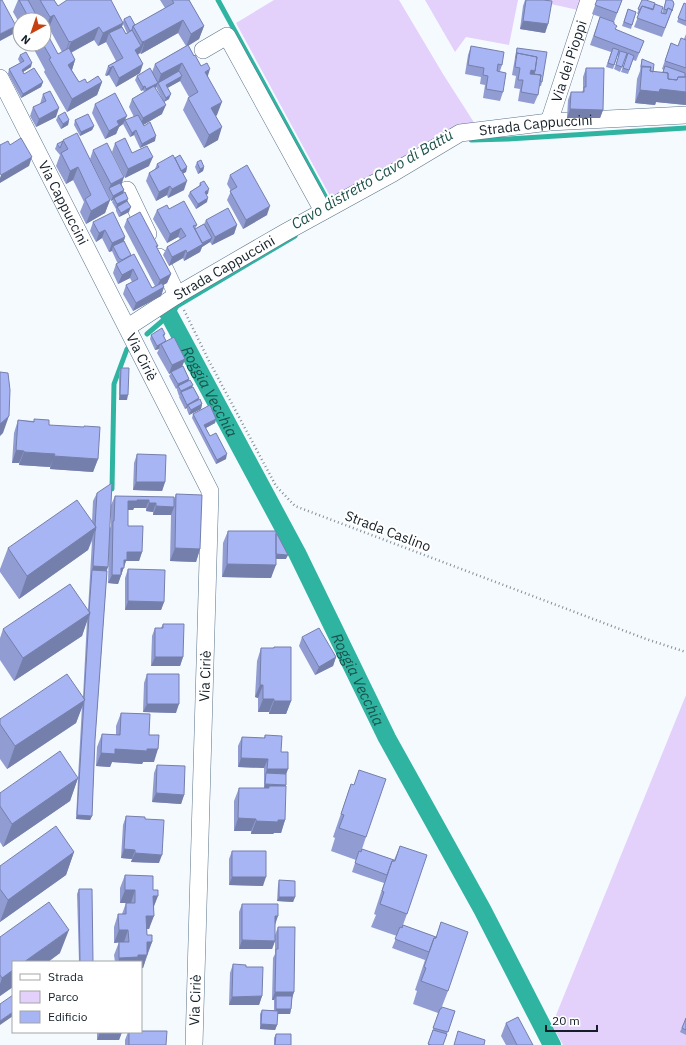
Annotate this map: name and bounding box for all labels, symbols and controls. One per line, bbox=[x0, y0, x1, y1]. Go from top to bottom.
north arrow bbox=[12, 12, 52, 52]
street label: Via dei Pioppi bbox=[547, 18, 591, 104]
text: N bbox=[18, 32, 33, 48]
street label: Strada Cappuccini bbox=[478, 111, 593, 140]
water label: Cavo distretto Cavo di Battù bbox=[288, 125, 456, 233]
street label: Via Cappuccini bbox=[35, 158, 92, 248]
street label: Strada Cappuccini bbox=[170, 231, 278, 304]
street label: Via Ciriè bbox=[122, 330, 162, 384]
water label: Roggia Vecchia bbox=[178, 342, 242, 440]
street label: Strada Caslino bbox=[342, 506, 434, 556]
water label: Roggia Vecchia bbox=[328, 630, 389, 729]
street label: Via Ciriè bbox=[195, 650, 215, 702]
legend bbox=[12, 961, 142, 1033]
text: Strada bbox=[48, 969, 84, 984]
street label: Via Ciriè bbox=[185, 974, 205, 1026]
text: Parco bbox=[48, 989, 79, 1004]
scale bar bbox=[546, 1007, 597, 1033]
text: Edificio bbox=[48, 1009, 88, 1024]
text: 20 m bbox=[552, 1013, 580, 1028]

